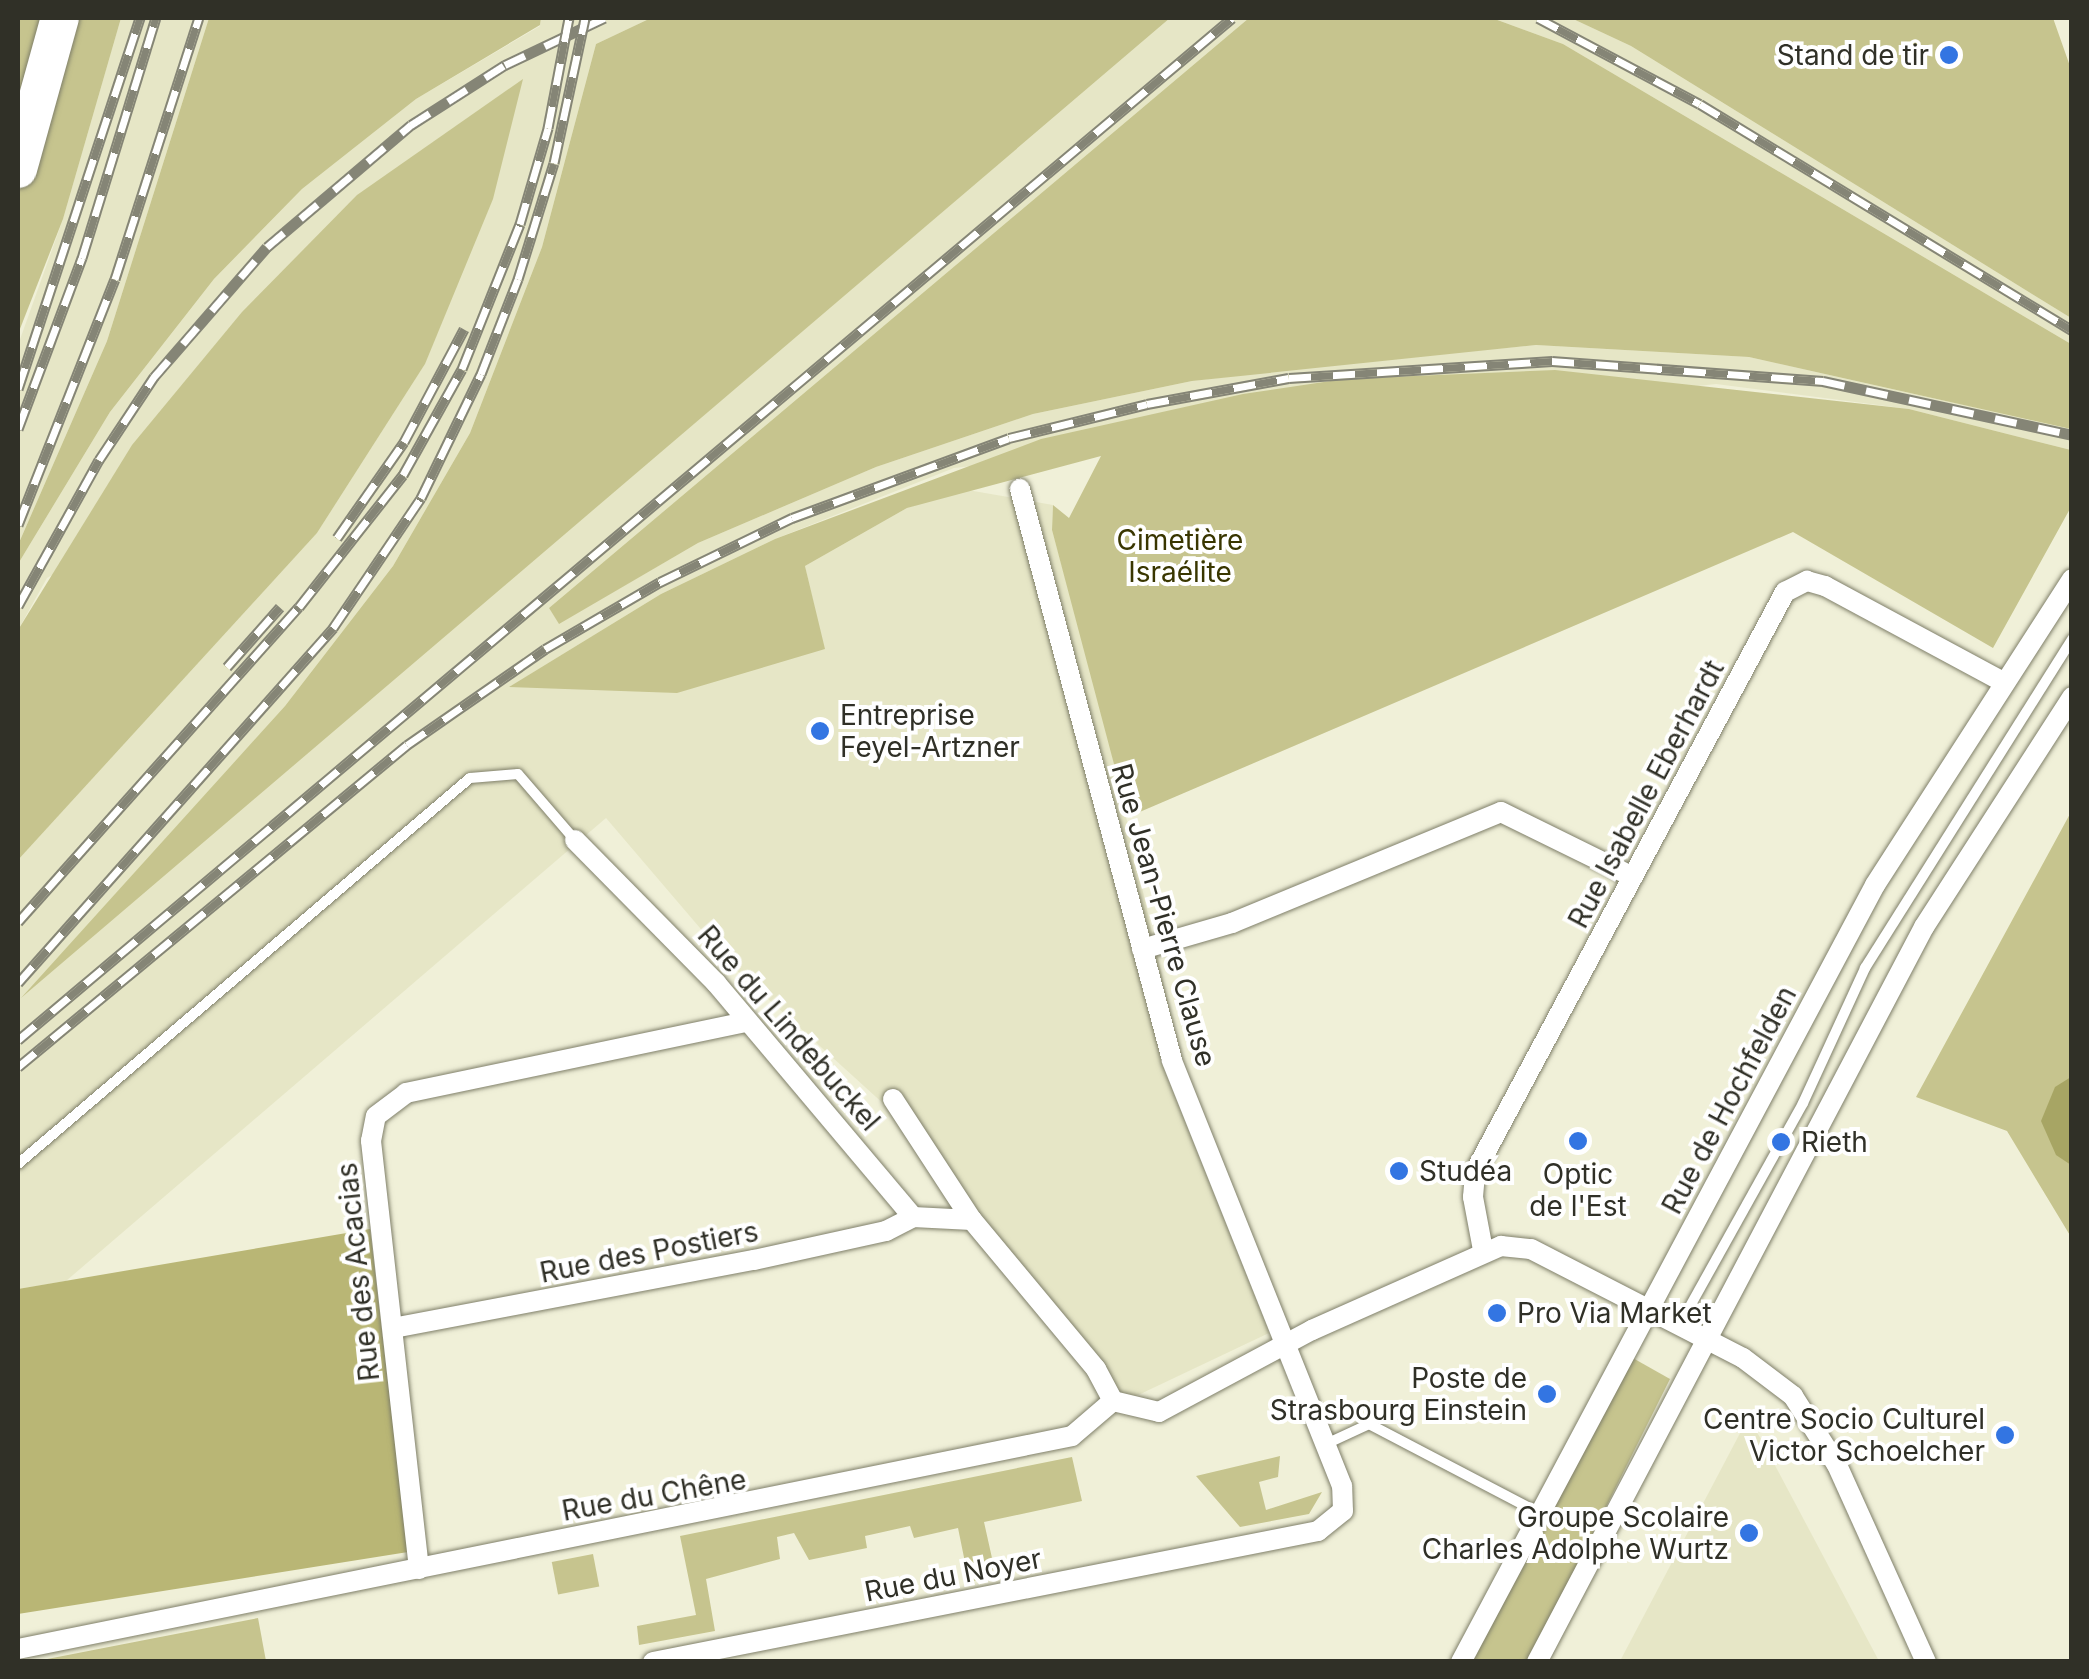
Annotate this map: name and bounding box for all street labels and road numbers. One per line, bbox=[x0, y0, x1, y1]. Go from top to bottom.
street label: Rue Isabelle Eberhardt bbox=[1561, 654, 1731, 934]
street label: Rue Jean-Pierre Clause bbox=[1105, 760, 1223, 1070]
street label: Rue du Lindebuckel bbox=[691, 919, 887, 1137]
street label: Rue de Hochfelden bbox=[1655, 980, 1803, 1220]
street label: Rue des Acacias bbox=[330, 1161, 386, 1383]
street label: Rue des Postiers bbox=[537, 1214, 761, 1290]
street label: Rue du Chêne bbox=[559, 1462, 749, 1528]
street label: Rue du Noyer bbox=[862, 1541, 1044, 1609]

